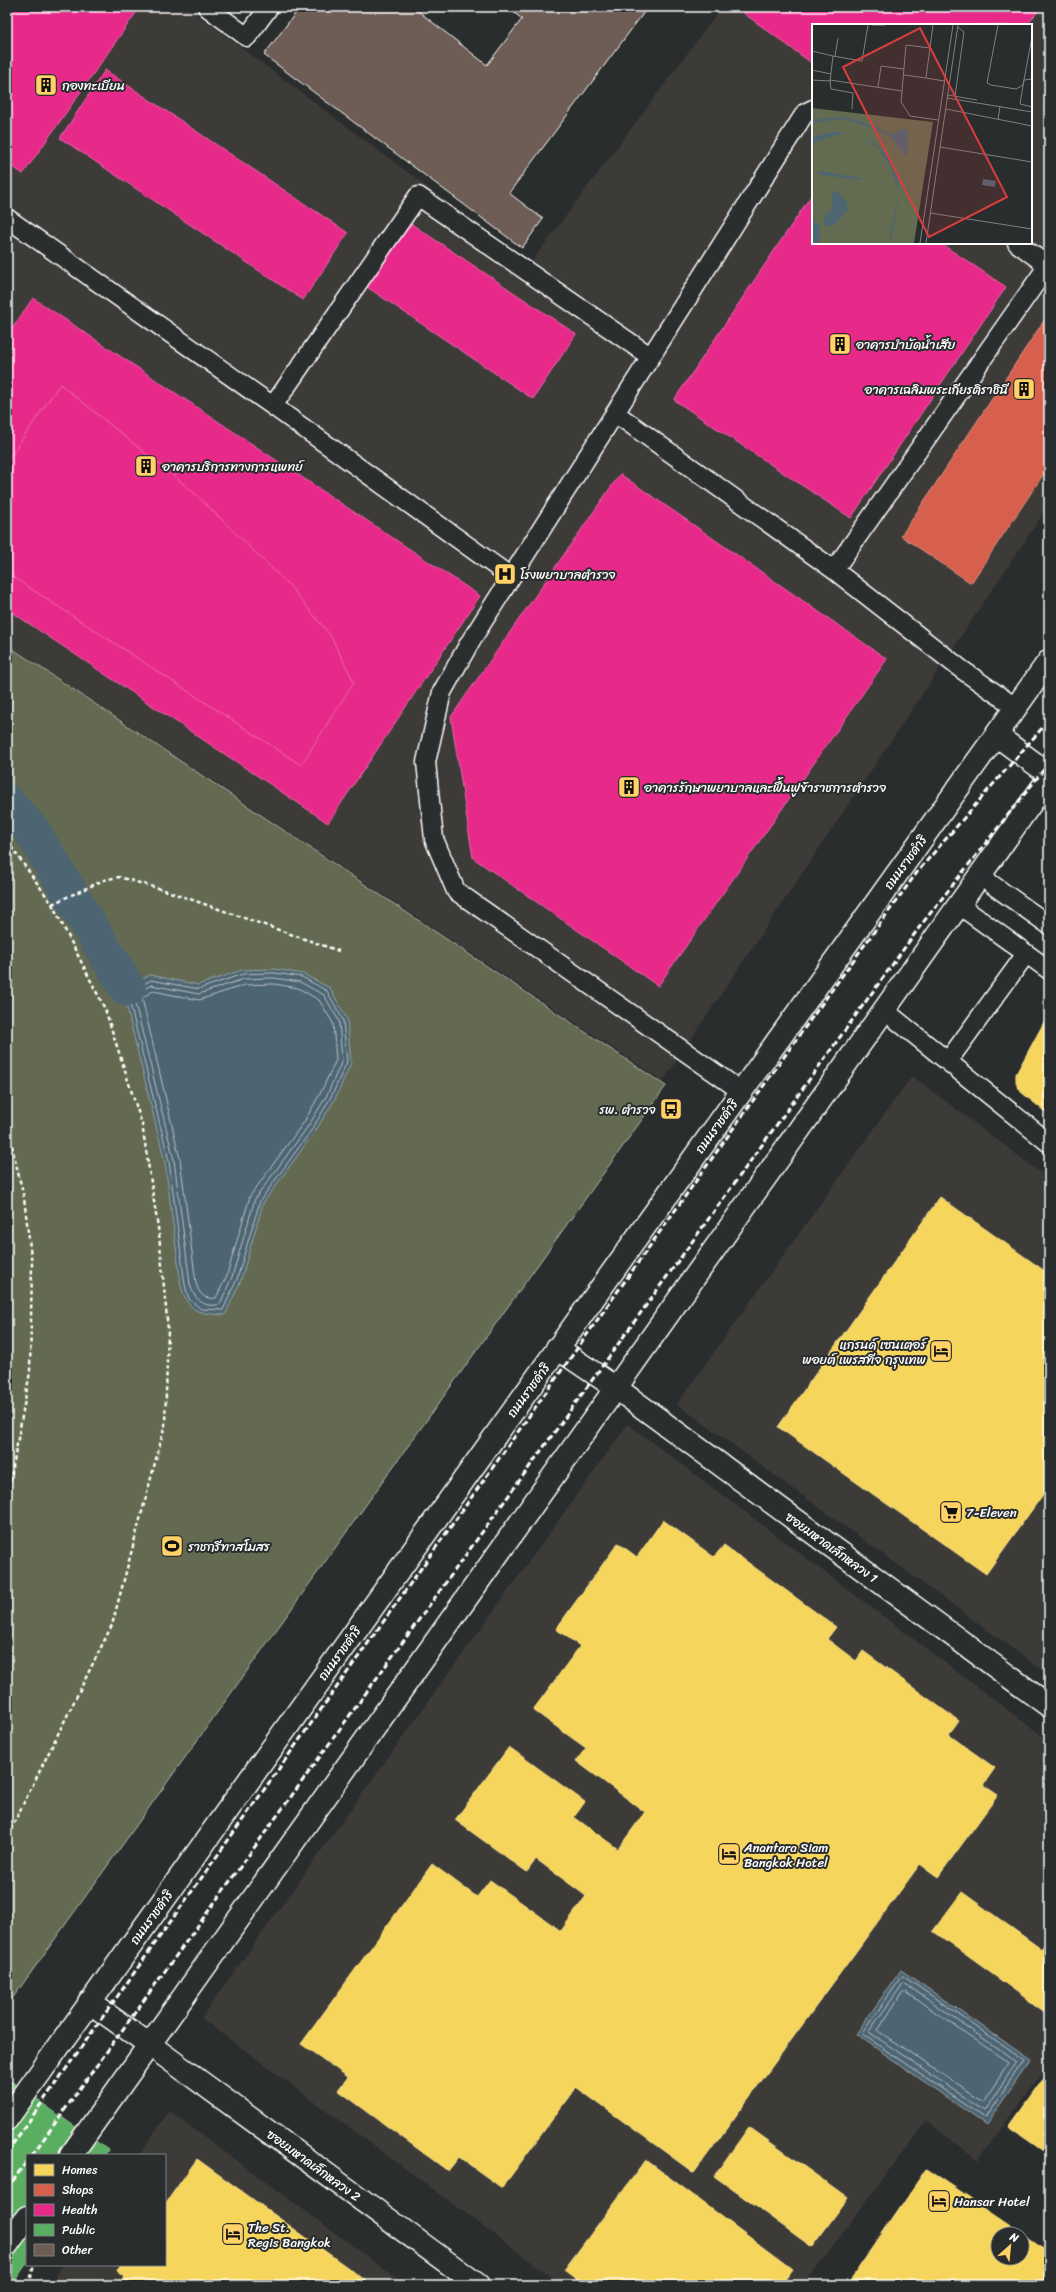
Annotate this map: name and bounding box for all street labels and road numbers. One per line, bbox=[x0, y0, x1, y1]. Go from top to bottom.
street label: ถนนราชดำริ bbox=[878, 829, 934, 895]
street label: ถนนราชดำริ bbox=[689, 1093, 745, 1159]
street label: ถนนราชดำริ bbox=[501, 1357, 557, 1423]
street label: ซอยมหาดเล็กหลวง 1 bbox=[780, 1506, 883, 1589]
street label: ถนนราชดำริ bbox=[312, 1620, 368, 1686]
street label: ถนนราชดำริ bbox=[124, 1884, 180, 1950]
street label: ซอยมหาดเล็กหลวง 2 bbox=[262, 2123, 366, 2208]

